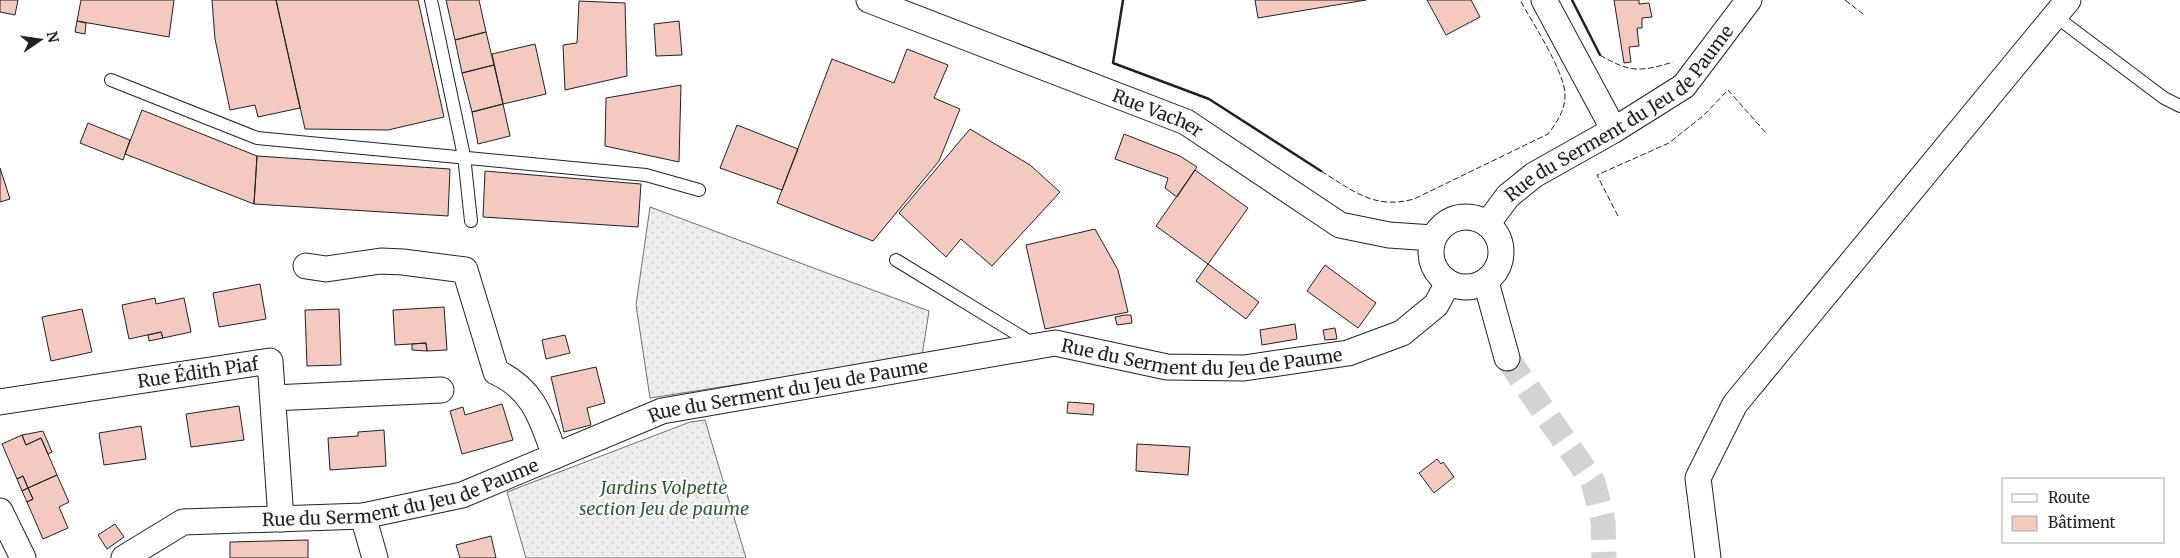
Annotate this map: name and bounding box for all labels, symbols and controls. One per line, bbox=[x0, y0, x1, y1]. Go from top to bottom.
north arrow bbox=[15, 15, 65, 65]
street label: Rue du Serment du Jeu de Paume bbox=[1499, 20, 1738, 206]
text: N bbox=[43, 30, 63, 44]
street label: Rue Vacher bbox=[1109, 83, 1208, 142]
street label: Rue du Serment du Jeu de Paume bbox=[1059, 333, 1344, 379]
street label: Rue Édith Piaf bbox=[136, 351, 261, 393]
street label: Rue du Serment du Jeu de Paume bbox=[644, 354, 930, 427]
street label: Rue du Serment du Jeu de Paume bbox=[262, 453, 542, 531]
park label: Jardins Volpette section Jeu de paume bbox=[579, 476, 749, 520]
legend bbox=[2002, 478, 2165, 543]
text: Route bbox=[2048, 488, 2090, 507]
text: Bâtiment bbox=[2048, 513, 2116, 532]

